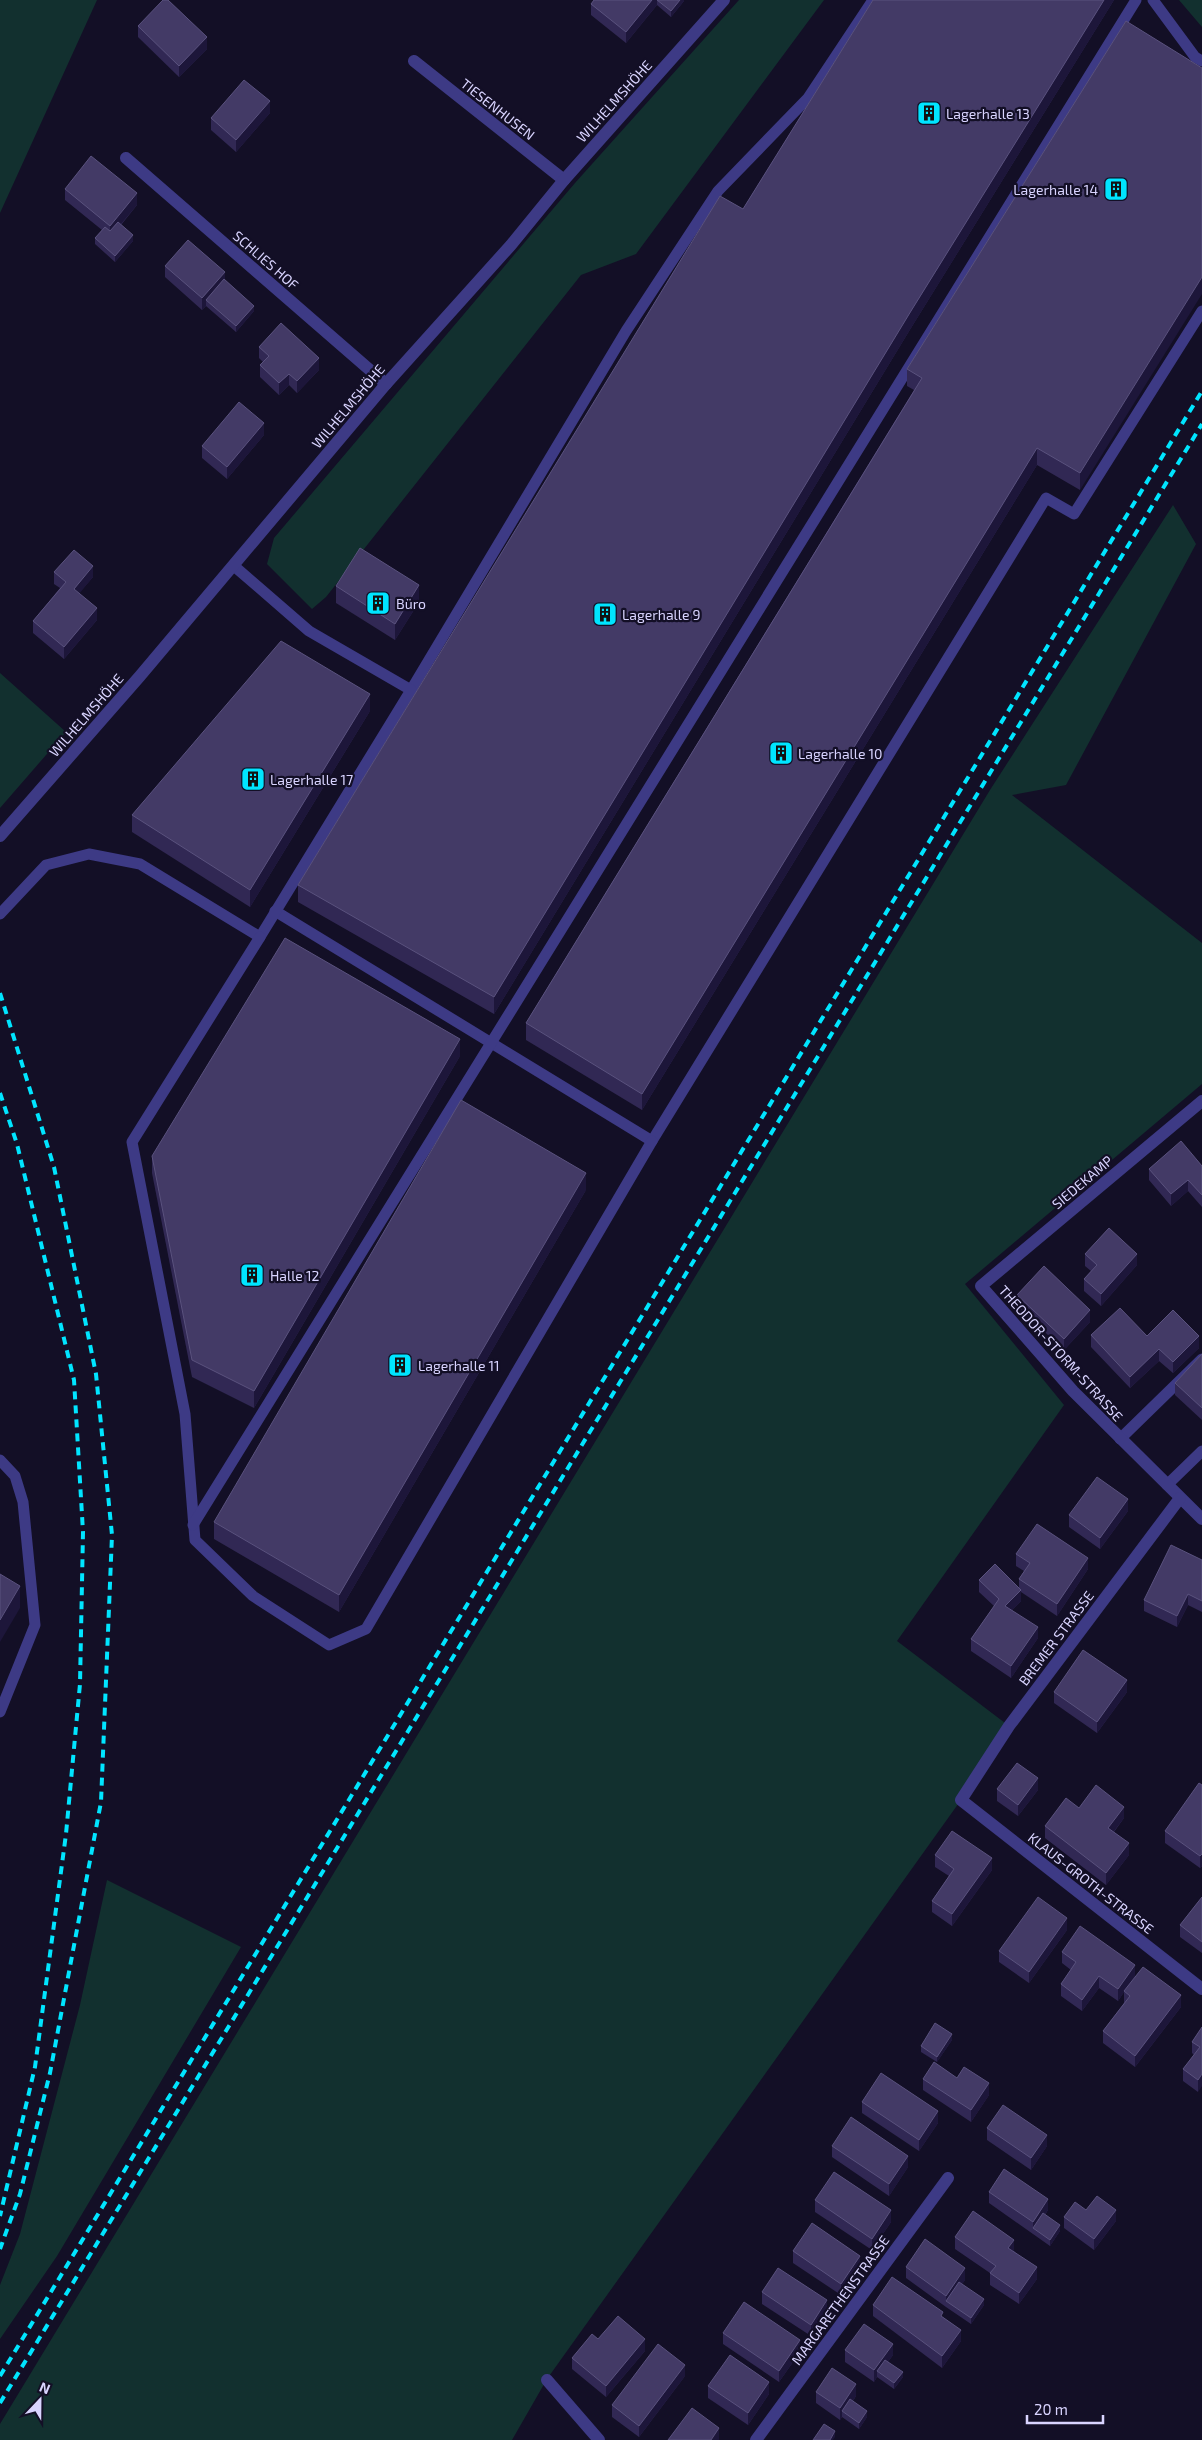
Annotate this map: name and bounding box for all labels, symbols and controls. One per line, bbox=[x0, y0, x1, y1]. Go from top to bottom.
street label: WILHELMSHÖHE bbox=[573, 56, 655, 146]
street label: TIESENHUSEN bbox=[458, 75, 538, 143]
building icon: Lagerhalle 13 bbox=[916, 100, 942, 126]
place label: Lagerhalle 13 bbox=[946, 105, 1030, 122]
building icon: Lagerhalle 14 bbox=[1103, 176, 1129, 202]
place label: Lagerhalle 14 bbox=[1013, 181, 1098, 198]
street label: SCHLIES HOF bbox=[230, 227, 303, 293]
street label: WILHELMSHÖHE bbox=[308, 360, 388, 452]
building icon: Büro bbox=[365, 590, 391, 616]
place label: Büro bbox=[396, 595, 426, 612]
building icon: Lagerhalle 9 bbox=[592, 601, 618, 627]
place label: Lagerhalle 9 bbox=[622, 606, 701, 623]
street label: WILHELMSHÖHE bbox=[45, 670, 127, 760]
building icon: Lagerhalle 10 bbox=[768, 740, 794, 766]
place label: Lagerhalle 10 bbox=[798, 745, 883, 762]
building icon: Lagerhalle 17 bbox=[240, 766, 266, 792]
place label: Lagerhalle 17 bbox=[270, 771, 353, 788]
street label: SIEDEKAMP bbox=[1048, 1152, 1116, 1212]
building icon: Halle 12 bbox=[239, 1262, 265, 1288]
place label: Halle 12 bbox=[270, 1267, 320, 1284]
street label: THEODOR-STORM-STRASSE bbox=[995, 1282, 1127, 1425]
building icon: Lagerhalle 11 bbox=[387, 1352, 413, 1378]
place label: Lagerhalle 11 bbox=[418, 1357, 500, 1374]
street label: BREMER STRASSE bbox=[1015, 1587, 1097, 1689]
street label: KLAUS-GROTH-STRASSE bbox=[1025, 1829, 1157, 1937]
street label: MARGARETHENSTRASSE bbox=[787, 2232, 893, 2368]
north arrow bbox=[15, 2375, 65, 2425]
text: N bbox=[37, 2378, 53, 2397]
scale bar bbox=[1027, 2392, 1103, 2424]
text: 20 m bbox=[1034, 2400, 1068, 2418]

